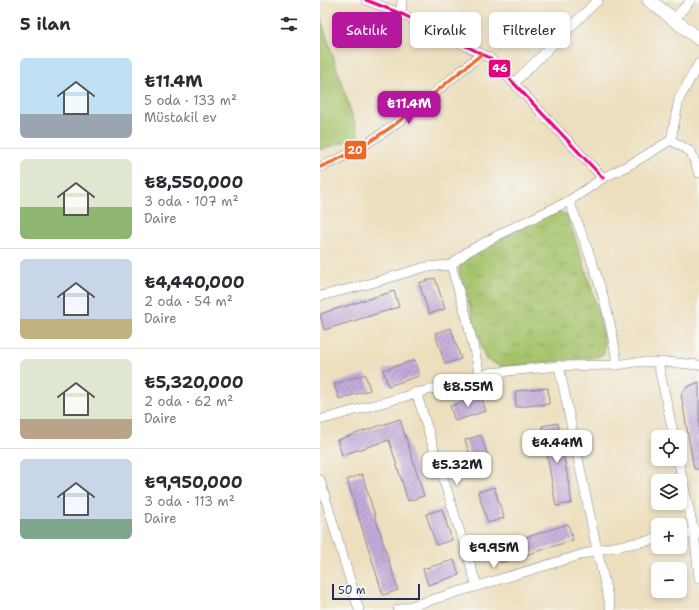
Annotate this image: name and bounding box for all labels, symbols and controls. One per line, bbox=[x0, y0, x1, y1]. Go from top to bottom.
chip: Satılık bbox=[332, 12, 402, 48]
chip: Kiralık bbox=[410, 12, 481, 48]
chip: Filtreler bbox=[489, 12, 570, 48]
text: 5 ilan bbox=[20, 13, 70, 35]
icon: filters bbox=[278, 13, 300, 35]
line badge: 46 bbox=[488, 59, 511, 78]
text: 46 bbox=[492, 61, 508, 76]
text: ₺11.4M bbox=[144, 70, 203, 92]
icon: home bbox=[52, 74, 100, 122]
pin: ₺11.4M bbox=[376, 91, 442, 125]
text: 5 oda · 133 m² bbox=[144, 92, 237, 109]
text: ₺11.4M bbox=[387, 95, 431, 112]
text: Müstakil ev bbox=[144, 109, 217, 126]
line badge: 20 bbox=[344, 140, 367, 160]
text: 20 bbox=[347, 143, 363, 158]
text: ₺8,550,000 bbox=[144, 171, 243, 193]
icon: home bbox=[52, 175, 100, 223]
text: 3 oda · 107 m² bbox=[144, 193, 238, 210]
text: Daire bbox=[144, 210, 177, 227]
text: ₺4,440,000 bbox=[144, 271, 245, 293]
icon: home bbox=[52, 275, 100, 323]
text: 2 oda · 54 m² bbox=[144, 293, 233, 310]
text: Daire bbox=[144, 310, 177, 327]
text: ₺5,320,000 bbox=[144, 371, 244, 393]
pin: ₺8.55M bbox=[435, 374, 501, 408]
icon: home bbox=[52, 375, 100, 423]
text: ₺8.55M bbox=[443, 378, 493, 395]
text: 2 oda · 62 m² bbox=[144, 393, 233, 410]
text: Daire bbox=[144, 410, 177, 427]
pin: ₺4.44M bbox=[524, 430, 590, 464]
map controls bbox=[651, 430, 687, 598]
button: locate bbox=[651, 430, 687, 466]
text: ₺4.44M bbox=[531, 434, 583, 451]
pin: ₺5.32M bbox=[424, 452, 490, 486]
text: ₺5.32M bbox=[431, 456, 483, 473]
text: ₺9,950,000 bbox=[144, 471, 243, 493]
button: layers bbox=[651, 474, 687, 510]
icon: home bbox=[52, 475, 100, 523]
text: 3 oda · 113 m² bbox=[144, 493, 235, 510]
text: Daire bbox=[144, 510, 177, 527]
button: + bbox=[651, 518, 687, 554]
pin: ₺9.95M bbox=[461, 535, 527, 569]
text: ₺9.95M bbox=[469, 539, 519, 556]
button: − bbox=[651, 562, 687, 598]
scale bar bbox=[332, 582, 420, 601]
text: 50 m bbox=[338, 583, 366, 598]

